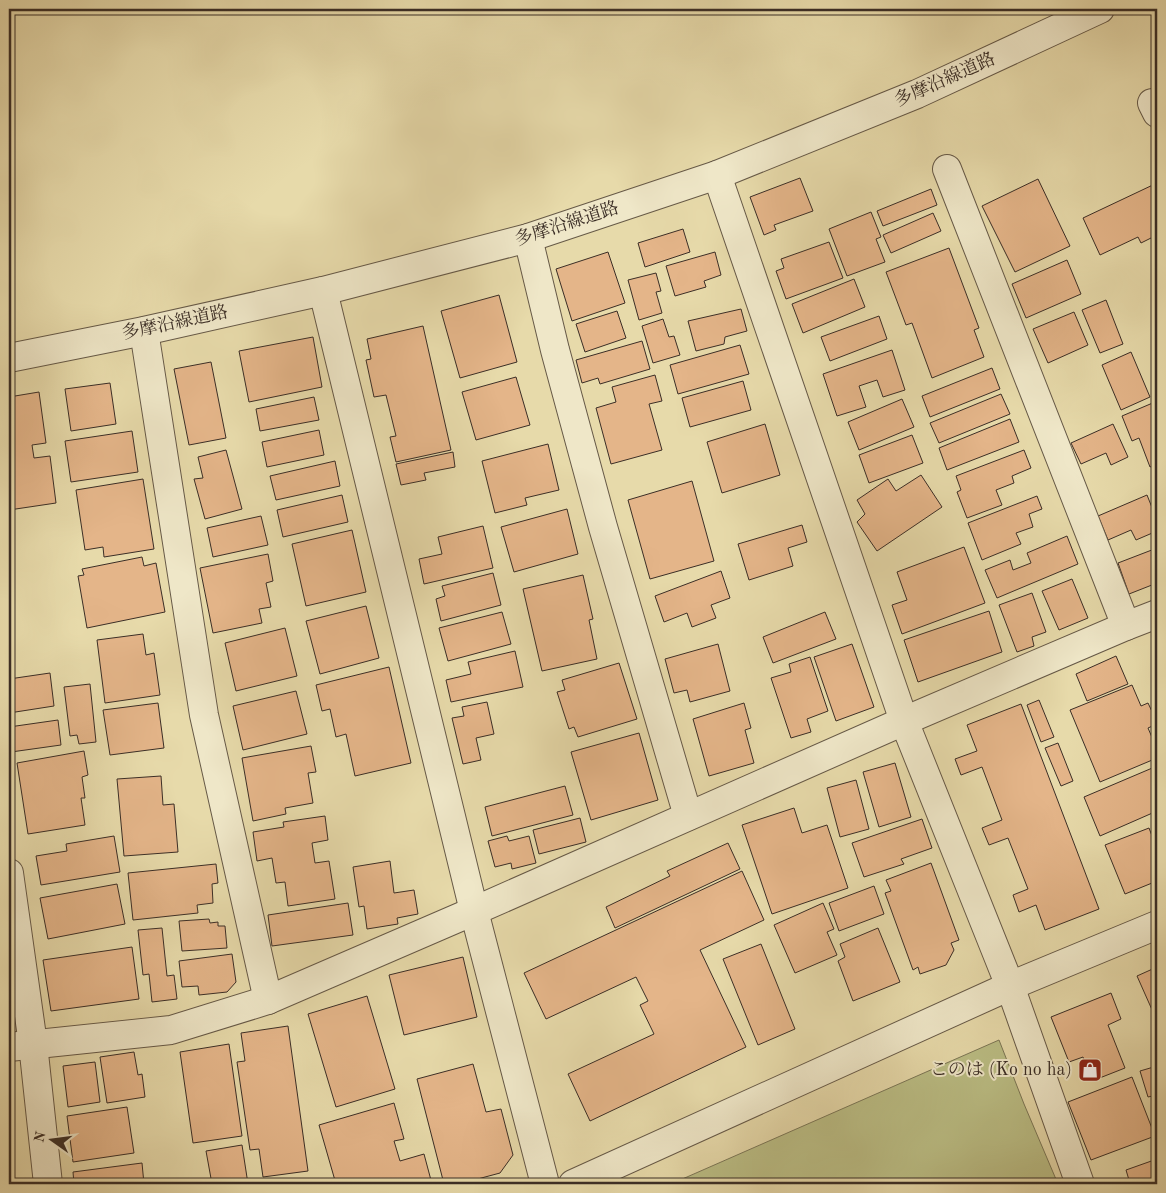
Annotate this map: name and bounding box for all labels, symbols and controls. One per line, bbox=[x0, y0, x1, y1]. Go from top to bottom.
street label: 多摩沿線道路 bbox=[891, 48, 998, 110]
street label: 多摩沿線道路 bbox=[512, 197, 621, 249]
street label: 多摩沿線道路 bbox=[120, 301, 230, 343]
shop icon: このは (Ko no ha) bbox=[1077, 1057, 1103, 1083]
place label: このは (Ko no ha) bbox=[930, 1060, 1072, 1079]
north arrow bbox=[28, 1116, 78, 1166]
text: N bbox=[32, 1130, 49, 1144]

